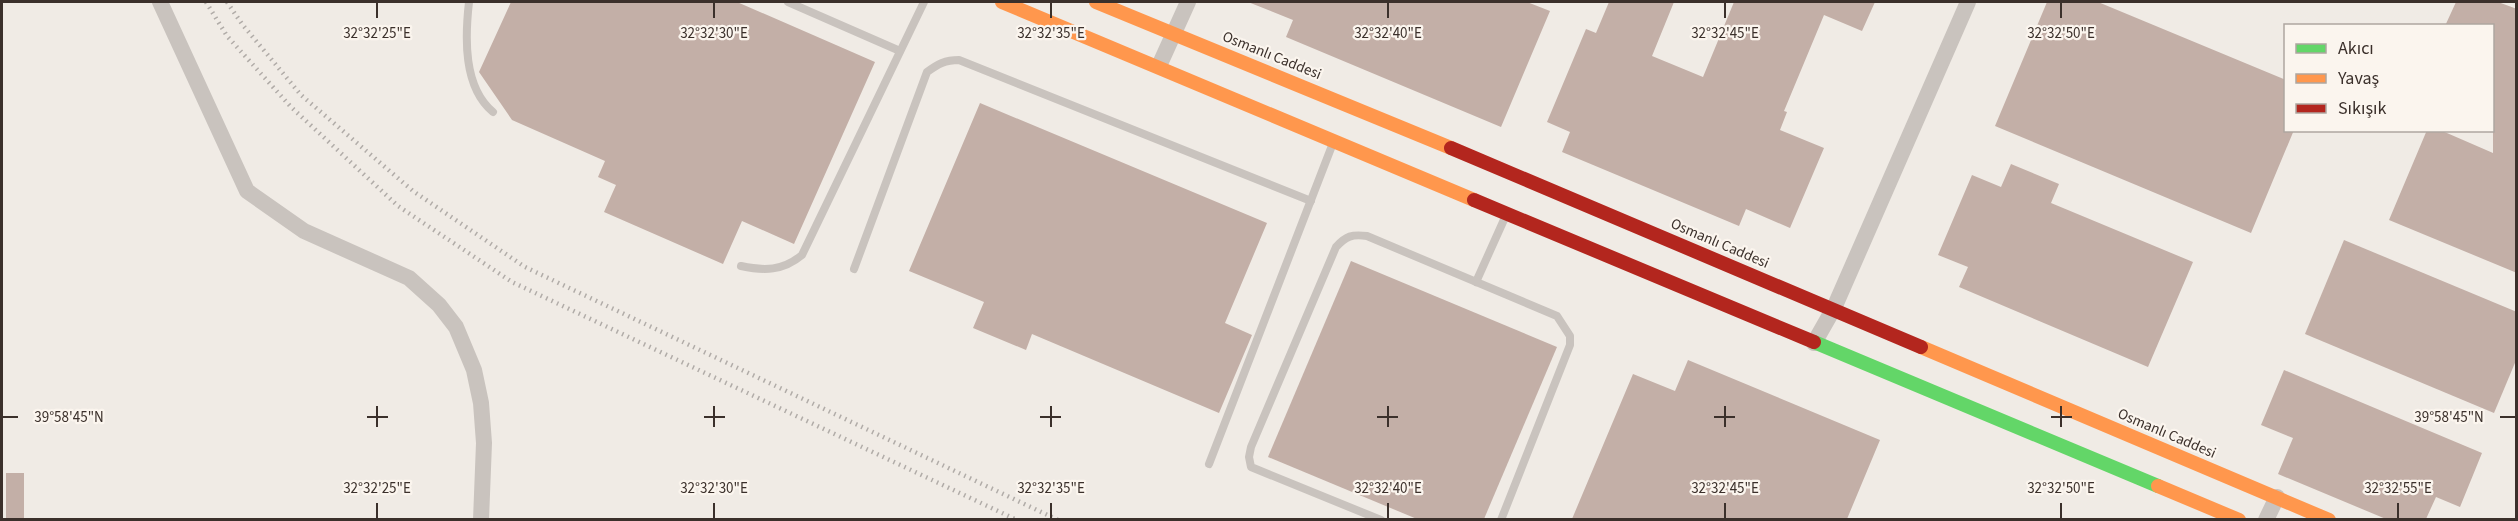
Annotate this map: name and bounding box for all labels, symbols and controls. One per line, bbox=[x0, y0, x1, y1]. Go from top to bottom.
text: 32°32'25"E bbox=[343, 23, 411, 44]
text: 32°32'30"E bbox=[680, 23, 748, 44]
text: 32°32'35"E bbox=[1017, 23, 1085, 44]
text: 32°32'40"E bbox=[1354, 23, 1422, 44]
text: 32°32'45"E bbox=[1691, 23, 1759, 44]
text: 32°32'50"E bbox=[2027, 23, 2095, 44]
legend bbox=[2284, 24, 2494, 132]
street label: Osmanlı Caddesi bbox=[1219, 26, 1325, 85]
text: Akıcı bbox=[2338, 36, 2374, 61]
text: Yavaş bbox=[2337, 66, 2379, 91]
text: Sıkışık bbox=[2338, 96, 2386, 121]
street label: Osmanlı Caddesi bbox=[1667, 213, 1772, 274]
street label: Osmanlı Caddesi bbox=[2114, 403, 2219, 464]
text: 39°58'45"N bbox=[34, 407, 104, 428]
text: 39°58'45"N bbox=[2414, 407, 2484, 428]
text: 32°32'25"E bbox=[343, 478, 411, 499]
text: 32°32'30"E bbox=[680, 478, 748, 499]
text: 32°32'35"E bbox=[1017, 478, 1085, 499]
text: 32°32'40"E bbox=[1354, 478, 1422, 499]
text: 32°32'45"E bbox=[1691, 478, 1759, 499]
text: 32°32'50"E bbox=[2027, 478, 2095, 499]
text: 32°32'55"E bbox=[2364, 478, 2432, 499]

